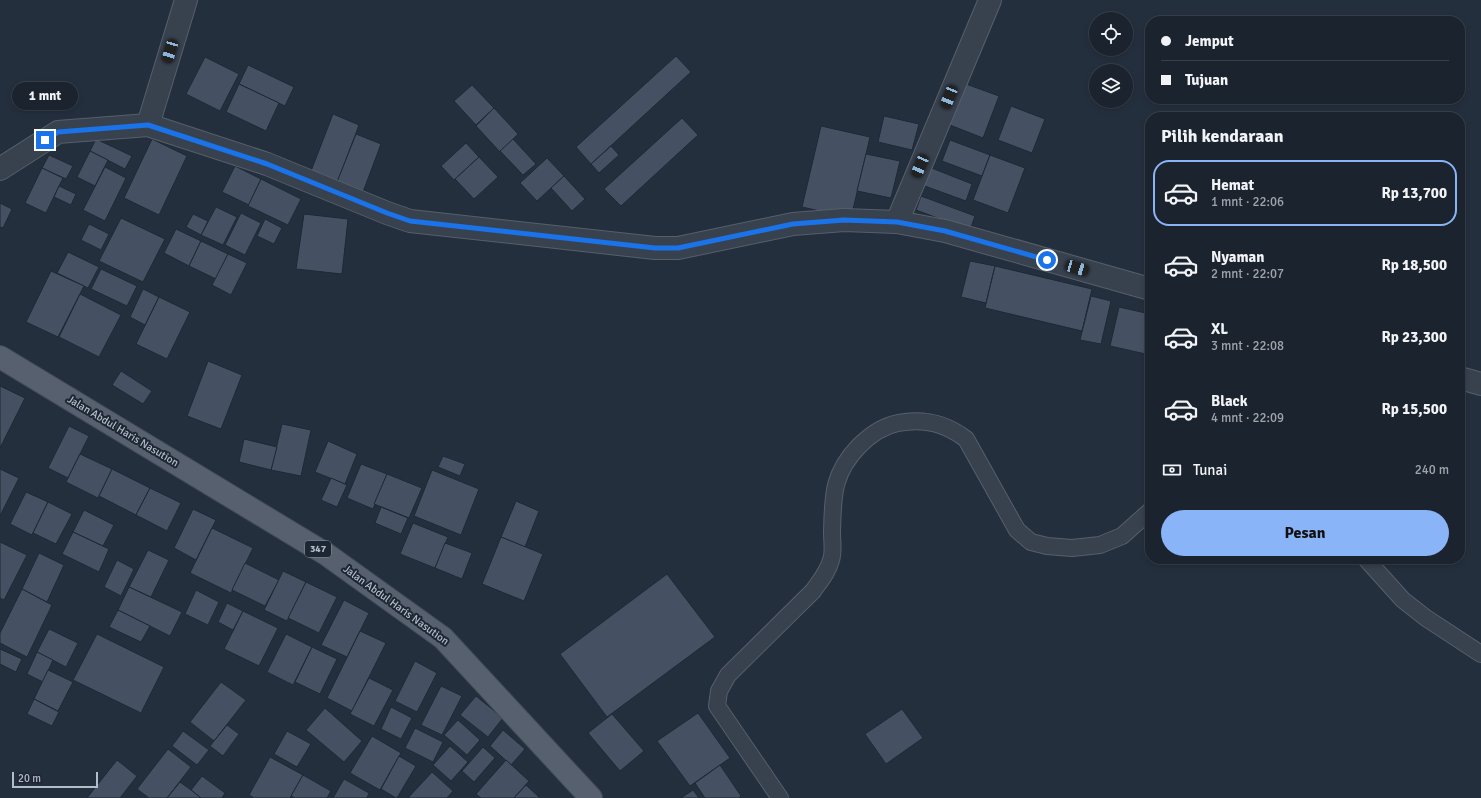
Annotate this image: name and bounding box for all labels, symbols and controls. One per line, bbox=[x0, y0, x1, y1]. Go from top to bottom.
map controls bbox=[1089, 12, 1133, 108]
button: locate bbox=[1089, 12, 1133, 56]
text: Jemput bbox=[1185, 32, 1234, 50]
car bbox=[161, 38, 179, 64]
button: layers bbox=[1089, 64, 1133, 108]
text: Tujuan bbox=[1185, 71, 1228, 89]
callout: 1 mnt bbox=[12, 82, 78, 110]
car bbox=[939, 84, 959, 110]
text: 1 mnt bbox=[29, 88, 61, 104]
text: Pilih kendaraan bbox=[1161, 125, 1284, 147]
route end bbox=[36, 131, 54, 149]
car bbox=[910, 153, 930, 179]
icon: car bbox=[1163, 175, 1199, 211]
text: Hemat bbox=[1211, 176, 1254, 194]
text: Rp 13,700 bbox=[1381, 184, 1447, 202]
text: 1 mnt · 22:06 bbox=[1211, 194, 1284, 210]
icon: car bbox=[1163, 247, 1199, 283]
text: Nyaman bbox=[1211, 248, 1264, 266]
route start bbox=[1038, 251, 1056, 269]
text: Rp 18,500 bbox=[1381, 256, 1447, 274]
car bbox=[1064, 259, 1090, 277]
text: 2 mnt · 22:07 bbox=[1211, 266, 1284, 282]
icon: car bbox=[1163, 319, 1199, 355]
text: XL bbox=[1211, 320, 1228, 338]
text: Rp 23,300 bbox=[1381, 328, 1447, 346]
text: 3 mnt · 22:08 bbox=[1211, 338, 1284, 354]
icon: car bbox=[1163, 391, 1199, 427]
text: Black bbox=[1211, 392, 1248, 410]
street label: Jalan Abdul Haris Nasution bbox=[65, 393, 181, 469]
text: Rp 15,500 bbox=[1381, 400, 1447, 418]
text: 4 mnt · 22:09 bbox=[1211, 410, 1284, 426]
icon: cash bbox=[1161, 459, 1183, 481]
text: Tunai bbox=[1193, 461, 1227, 479]
text: 240 m bbox=[1415, 462, 1449, 478]
button: Pesan bbox=[1161, 510, 1449, 556]
road number: 347 bbox=[305, 541, 331, 557]
street label: Jalan Abdul Haris Nasution bbox=[341, 562, 451, 648]
scale bar bbox=[12, 770, 98, 789]
text: 20 m bbox=[18, 772, 41, 785]

